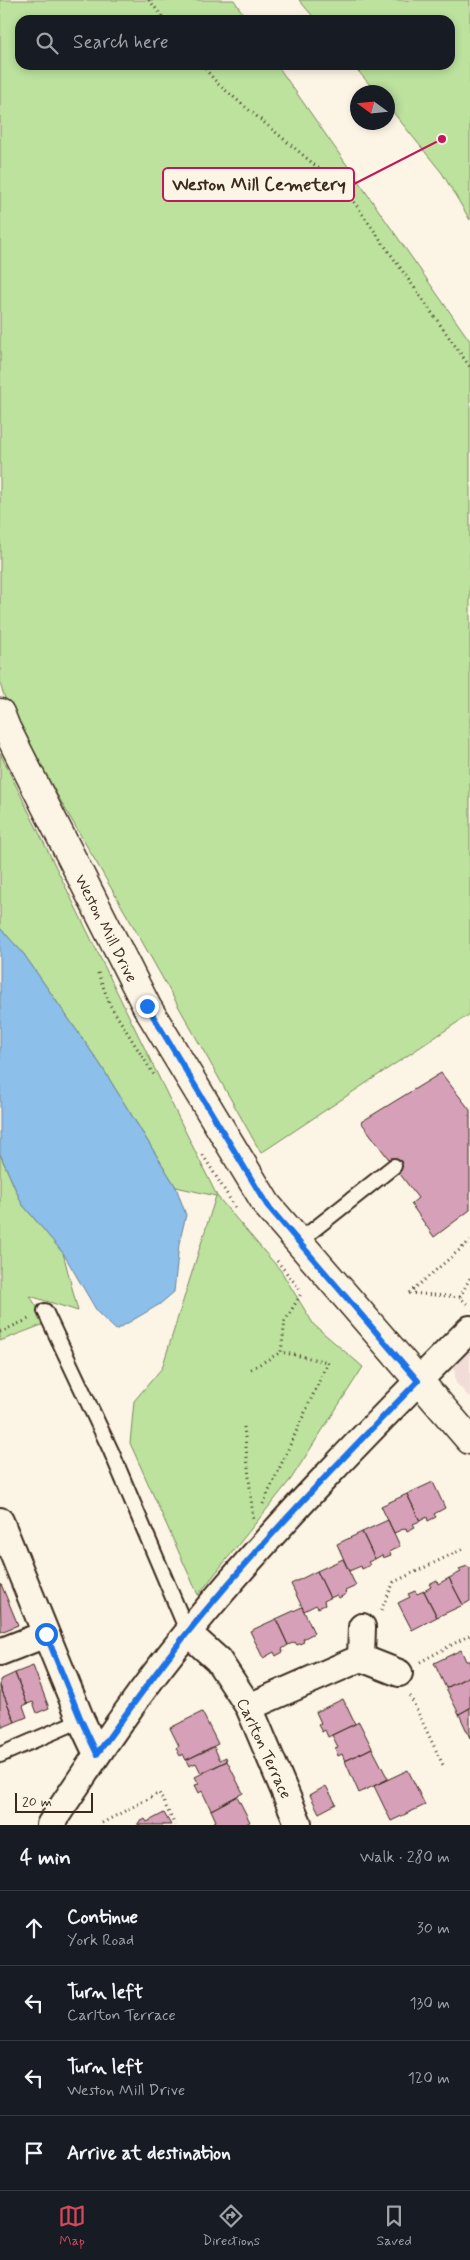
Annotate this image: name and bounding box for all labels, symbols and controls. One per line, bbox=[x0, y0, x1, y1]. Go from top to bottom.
search box bbox=[15, 15, 455, 70]
icon: search bbox=[33, 29, 61, 57]
text: Search here bbox=[73, 30, 169, 55]
north arrow bbox=[350, 85, 395, 130]
callout: Weston Mill Cemetery bbox=[163, 168, 354, 201]
text: Weston Mill Cemetery bbox=[171, 173, 346, 197]
street label: Weston Mill Drive bbox=[69, 871, 142, 986]
route end bbox=[136, 995, 159, 1018]
route start bbox=[35, 1623, 58, 1646]
street label: Carlton Terrace bbox=[231, 1695, 296, 1802]
scale bar bbox=[15, 1790, 92, 1813]
text: 20 m bbox=[22, 1793, 52, 1811]
text: 4 min bbox=[20, 1844, 71, 1872]
text: Walk · 280 m bbox=[360, 1847, 450, 1868]
text: Continue bbox=[67, 1905, 138, 1930]
icon: ahead bbox=[20, 1914, 48, 1942]
text: 30 m bbox=[417, 1918, 450, 1939]
text: York Road bbox=[67, 1930, 134, 1951]
text: Turn left bbox=[67, 1980, 143, 2005]
icon: left bbox=[20, 1989, 48, 2017]
text: 130 m bbox=[409, 1993, 450, 2014]
text: Carlton Terrace bbox=[67, 2005, 176, 2026]
text: Turn left bbox=[67, 2055, 143, 2080]
icon: left bbox=[20, 2064, 48, 2092]
text: 120 m bbox=[408, 2068, 450, 2089]
text: Weston Mill Drive bbox=[67, 2080, 185, 2101]
icon: arrive bbox=[20, 2139, 48, 2167]
text: Arrive at destination bbox=[67, 2141, 231, 2166]
tab: Map bbox=[58, 2202, 86, 2250]
tab: Directions bbox=[203, 2202, 260, 2250]
tab: Saved bbox=[376, 2202, 412, 2250]

